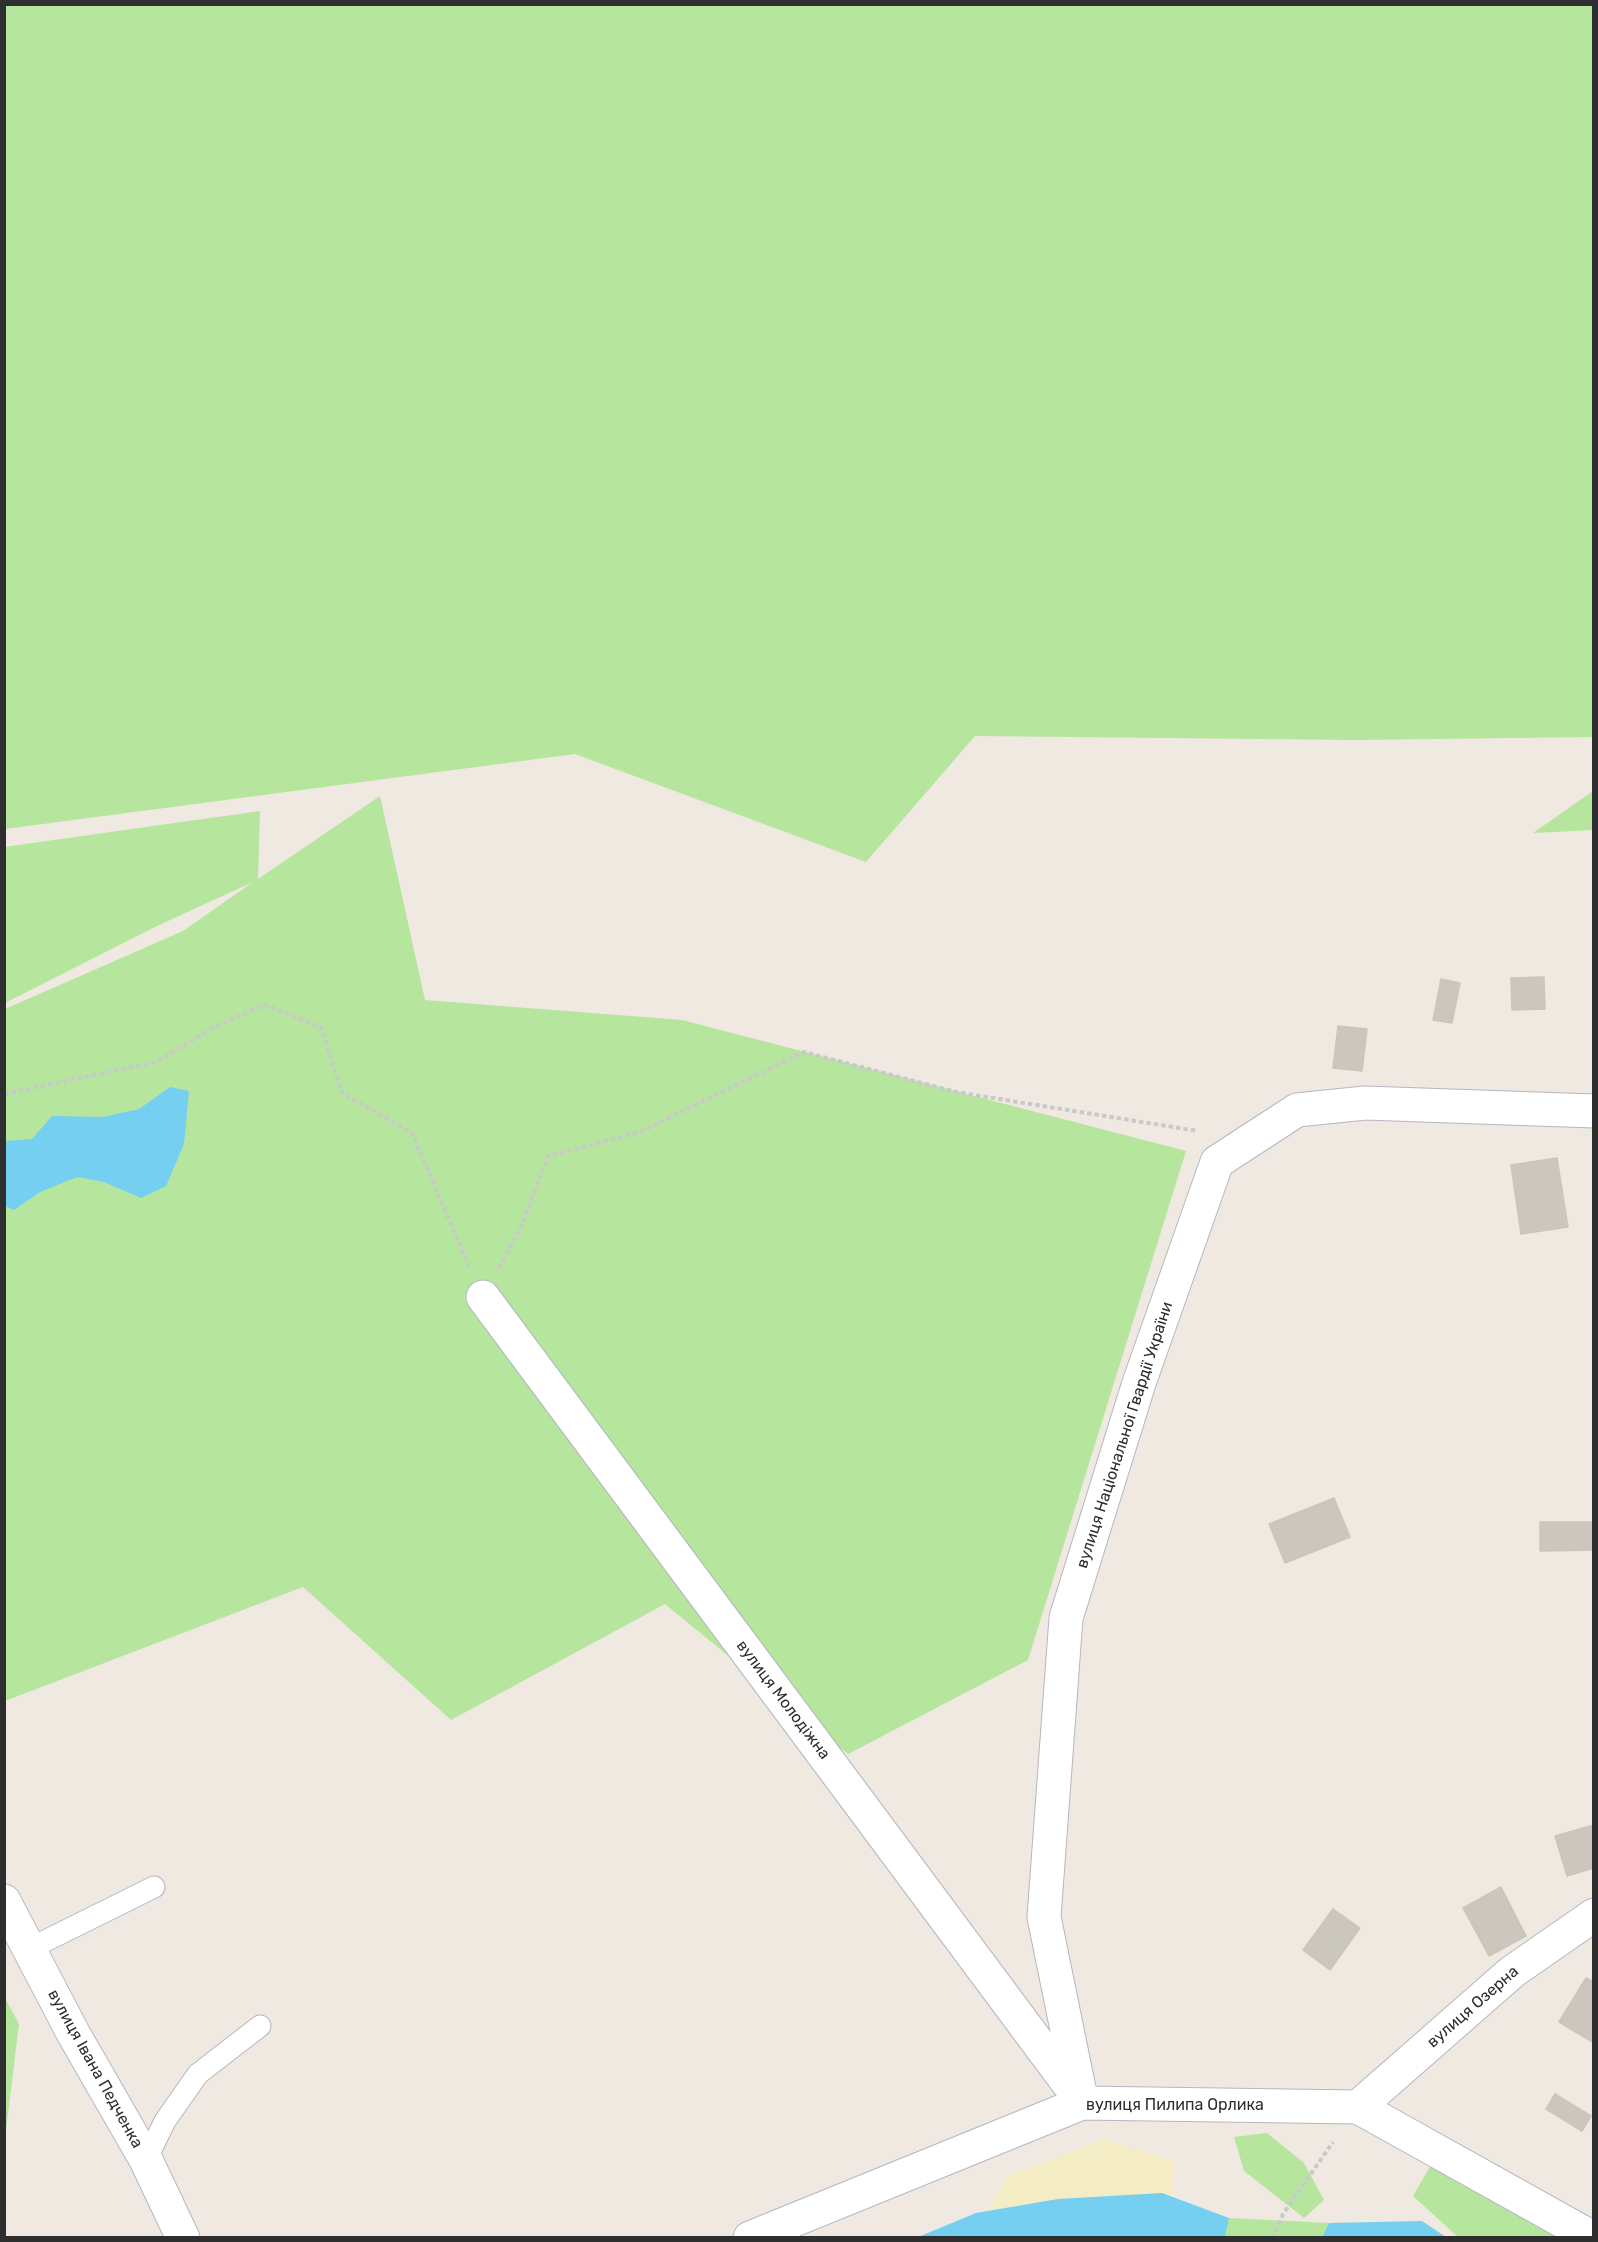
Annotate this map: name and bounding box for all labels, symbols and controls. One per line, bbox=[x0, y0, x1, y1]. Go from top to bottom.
street label: вулиця Національної Гвардії України bbox=[1073, 1299, 1177, 1571]
street label: вулиця Молодіжна bbox=[732, 1637, 834, 1763]
street label: вулиця Озерна bbox=[1423, 1962, 1523, 2052]
street label: вулиця Івана Педченка bbox=[43, 1986, 147, 2152]
street label: вулиця Пилипа Орлика bbox=[1086, 2095, 1264, 2115]

